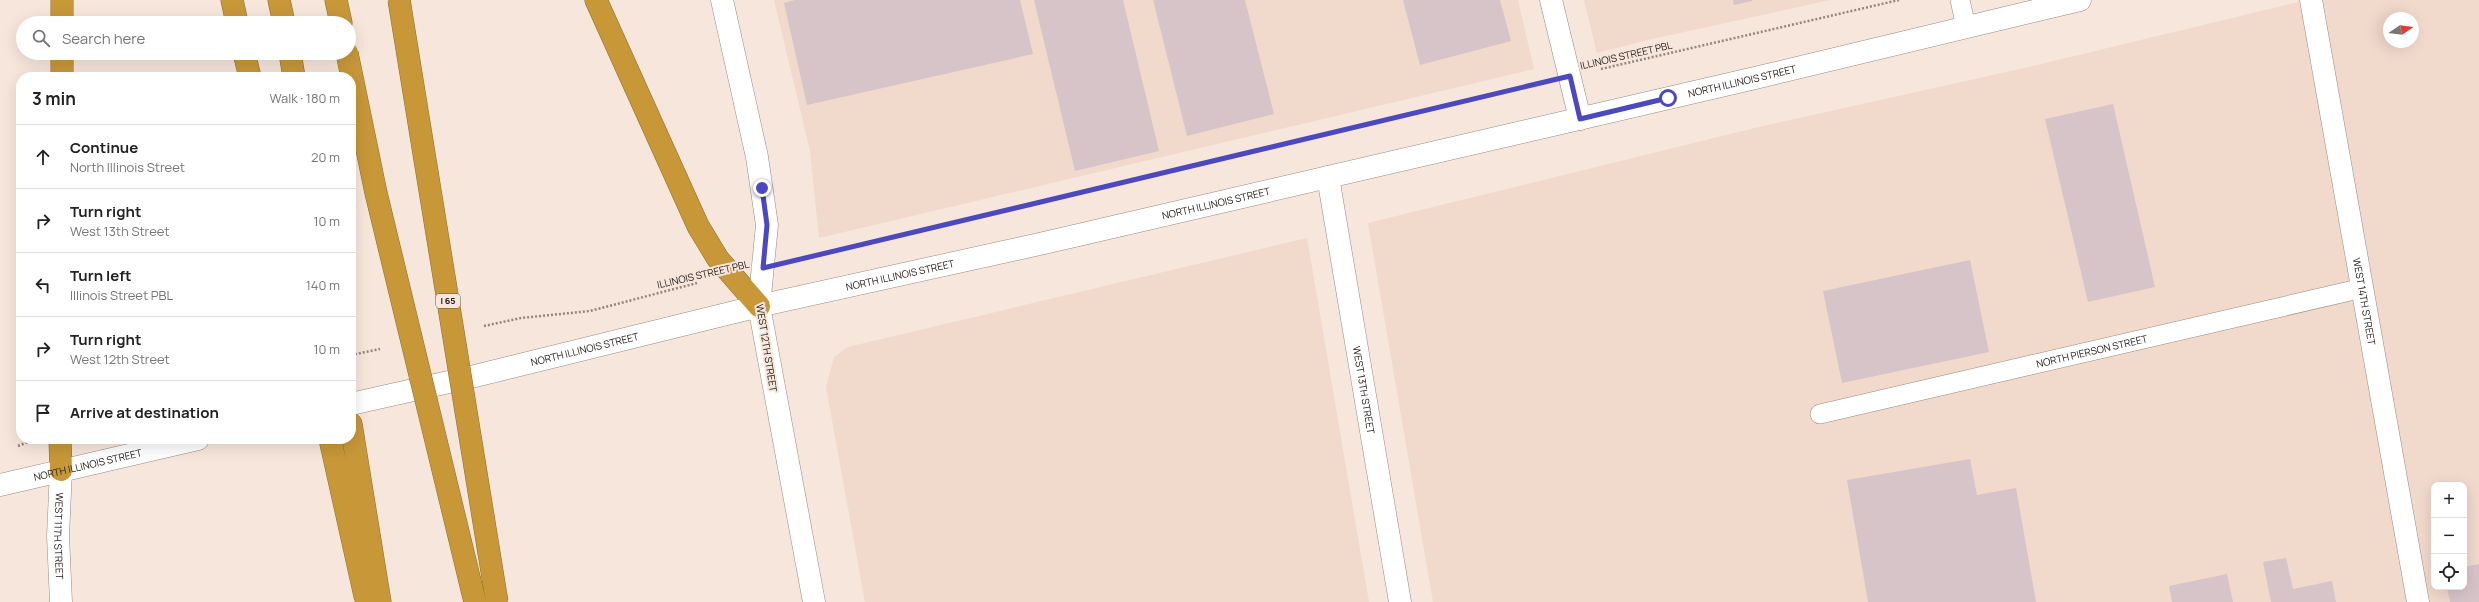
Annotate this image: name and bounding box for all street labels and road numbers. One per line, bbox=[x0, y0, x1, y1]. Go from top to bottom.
street label: ILLINOIS STREET PBL bbox=[1579, 38, 1673, 72]
street label: NORTH ILLINOIS STREET bbox=[1686, 61, 1797, 100]
street label: NORTH ILLINOIS STREET bbox=[1160, 184, 1271, 222]
street label: NORTH ILLINOIS STREET bbox=[844, 256, 956, 294]
street label: WEST 14TH STREET bbox=[2350, 256, 2379, 346]
street label: ILLINOIS STREET PBL bbox=[656, 257, 750, 291]
road number: I 65 bbox=[436, 294, 460, 308]
street label: WEST 12TH STREET bbox=[753, 303, 781, 393]
street label: NORTH ILLINOIS STREET bbox=[529, 329, 640, 369]
street label: NORTH PIERSON STREET bbox=[2035, 331, 2149, 371]
street label: WEST 13TH STREET bbox=[1350, 345, 1378, 435]
street label: NORTH ILLINOIS STREET bbox=[32, 445, 143, 484]
street label: WEST 11TH STREET bbox=[51, 492, 67, 580]

